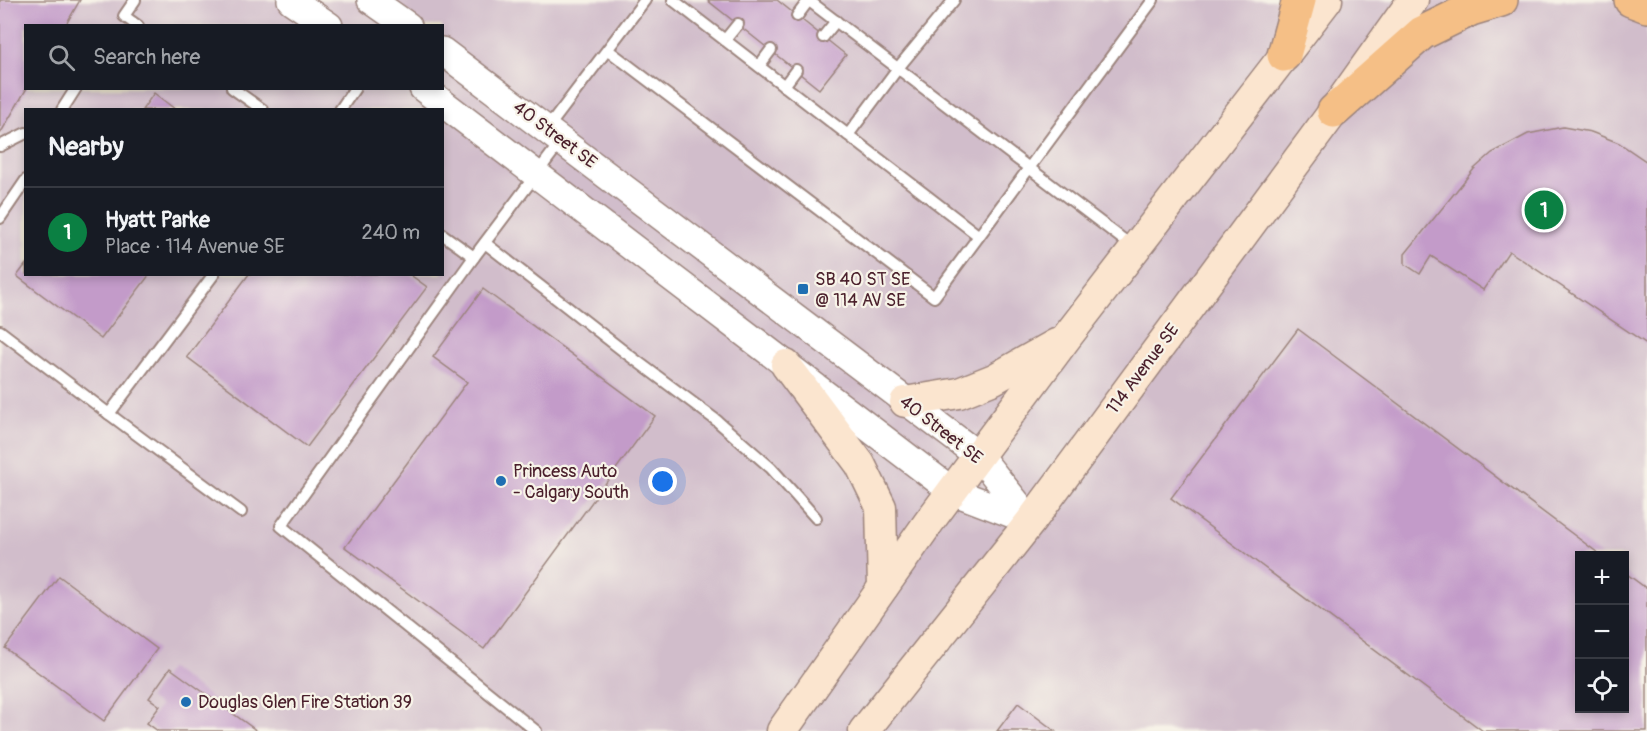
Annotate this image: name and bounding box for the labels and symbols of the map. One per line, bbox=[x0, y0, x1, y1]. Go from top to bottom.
street label: 40 Street SE bbox=[508, 96, 602, 174]
pin: 1 bbox=[1524, 188, 1564, 232]
place label: SB 40 ST SE @ 114 AV SE bbox=[815, 268, 910, 312]
marker: SB 40 ST SE @ 114 AV SE bbox=[796, 282, 810, 296]
street label: 114 Avenue SE bbox=[1101, 319, 1185, 419]
street label: 40 Street SE bbox=[895, 390, 987, 470]
place label: Princess Auto - Calgary South bbox=[513, 460, 629, 504]
your location bbox=[648, 467, 677, 496]
marker: Princess Auto - Calgary South bbox=[494, 474, 508, 488]
place label: Douglas Glen Fire Station 39 bbox=[198, 691, 412, 714]
marker: Douglas Glen Fire Station 39 bbox=[179, 695, 193, 709]

